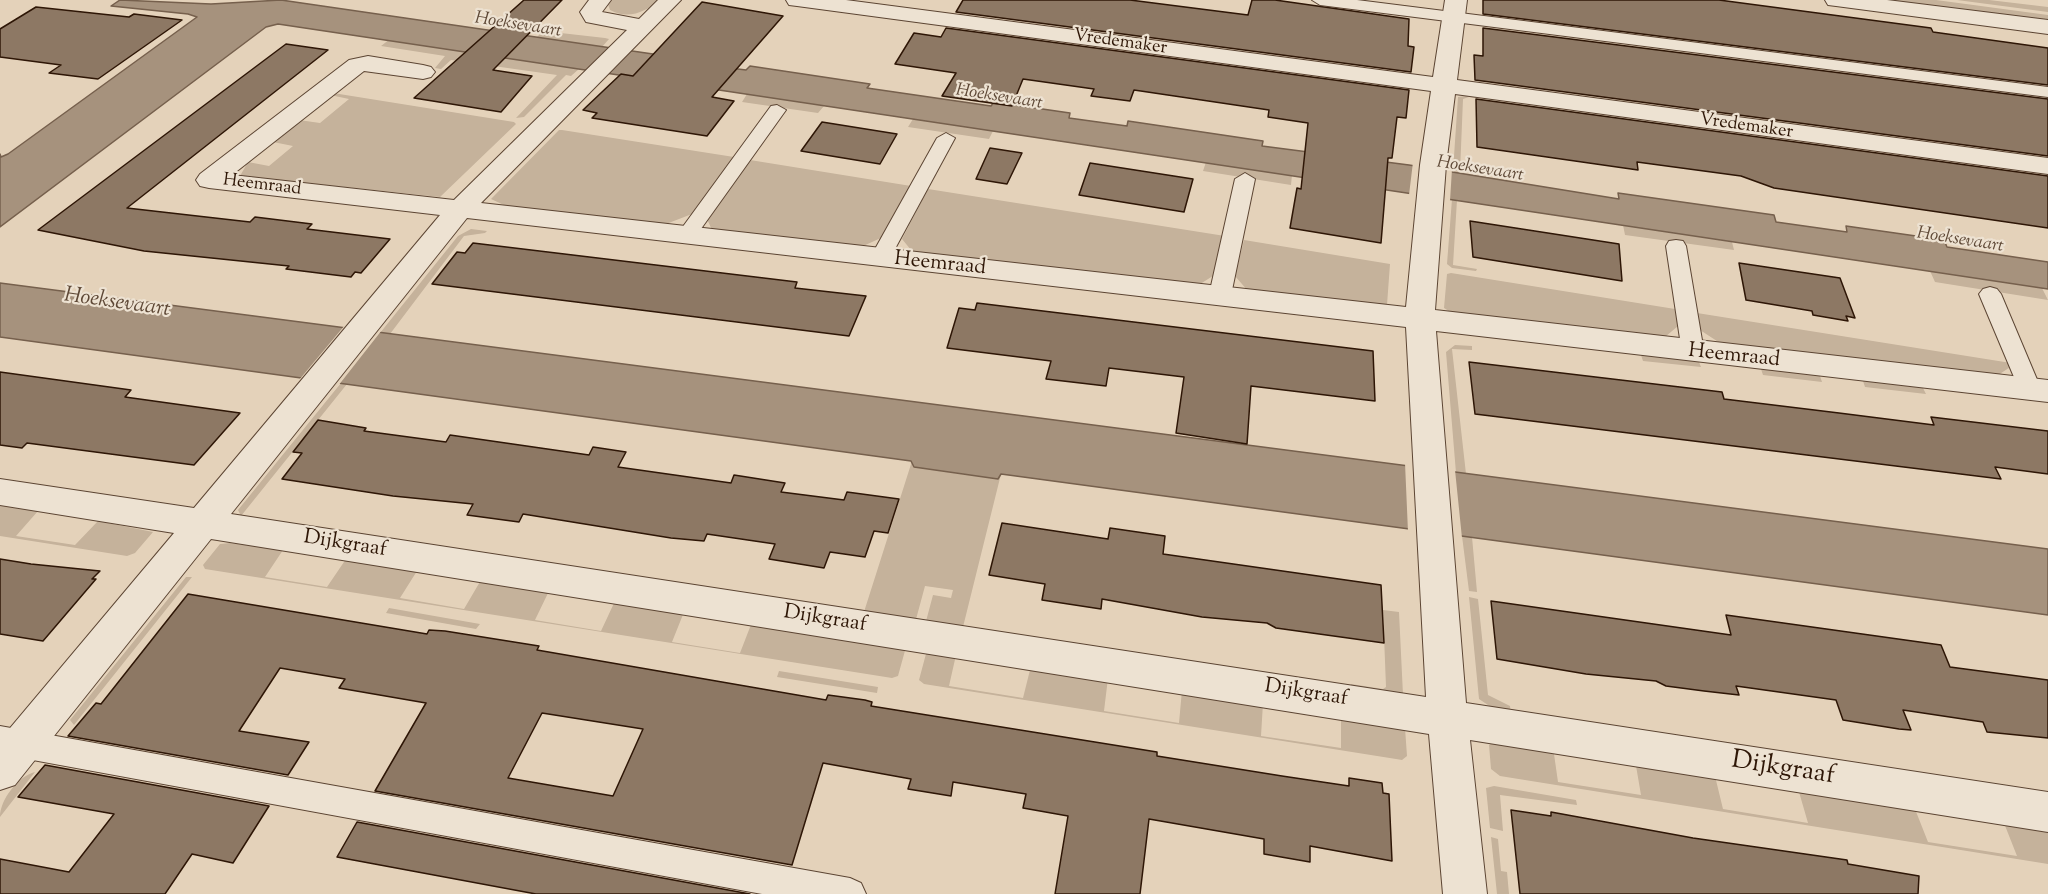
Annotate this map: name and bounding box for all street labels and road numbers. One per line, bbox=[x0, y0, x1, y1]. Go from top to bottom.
street label: Vredemaker bbox=[1072, 26, 1168, 60]
street label: Vredemaker bbox=[1698, 110, 1794, 144]
street label: Heemraad bbox=[221, 170, 303, 202]
street label: Heemraad bbox=[893, 248, 987, 282]
street label: Heemraad bbox=[1687, 340, 1781, 374]
street label: Dijkgraaf bbox=[301, 526, 389, 564]
street label: Dijkgraaf bbox=[781, 601, 869, 639]
street label: Dijkgraaf bbox=[1262, 675, 1350, 713]
street label: Dijkgraaf bbox=[1729, 746, 1837, 794]

